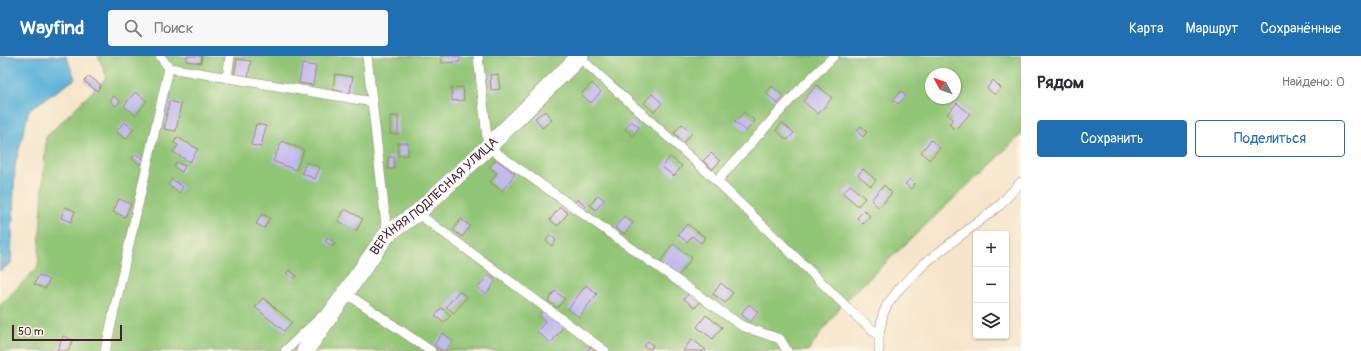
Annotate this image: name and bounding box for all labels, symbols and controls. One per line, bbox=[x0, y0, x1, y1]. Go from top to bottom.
search box bbox=[108, 10, 388, 46]
text: Wayfind bbox=[20, 16, 84, 40]
icon: search bbox=[122, 17, 144, 39]
text: Поиск bbox=[154, 19, 193, 38]
text: Карта bbox=[1129, 20, 1164, 37]
text: Маршрут bbox=[1186, 20, 1238, 37]
text: Сохранённые bbox=[1260, 20, 1341, 37]
north arrow bbox=[925, 68, 961, 104]
text: Рядом bbox=[1037, 72, 1084, 93]
text: Найдено: 0 bbox=[1282, 74, 1345, 90]
button: Сохранить bbox=[1037, 120, 1187, 157]
button: Поделиться bbox=[1195, 120, 1345, 157]
street label: ВЕРХНЯЯ ПОДЛЕСНАЯ УЛИЦА bbox=[367, 133, 502, 258]
map controls bbox=[973, 231, 1009, 339]
button: + bbox=[973, 231, 1009, 267]
button: − bbox=[973, 267, 1009, 303]
button: layers bbox=[973, 303, 1009, 339]
scale bar bbox=[12, 323, 122, 342]
text: 50 m bbox=[18, 325, 44, 338]

